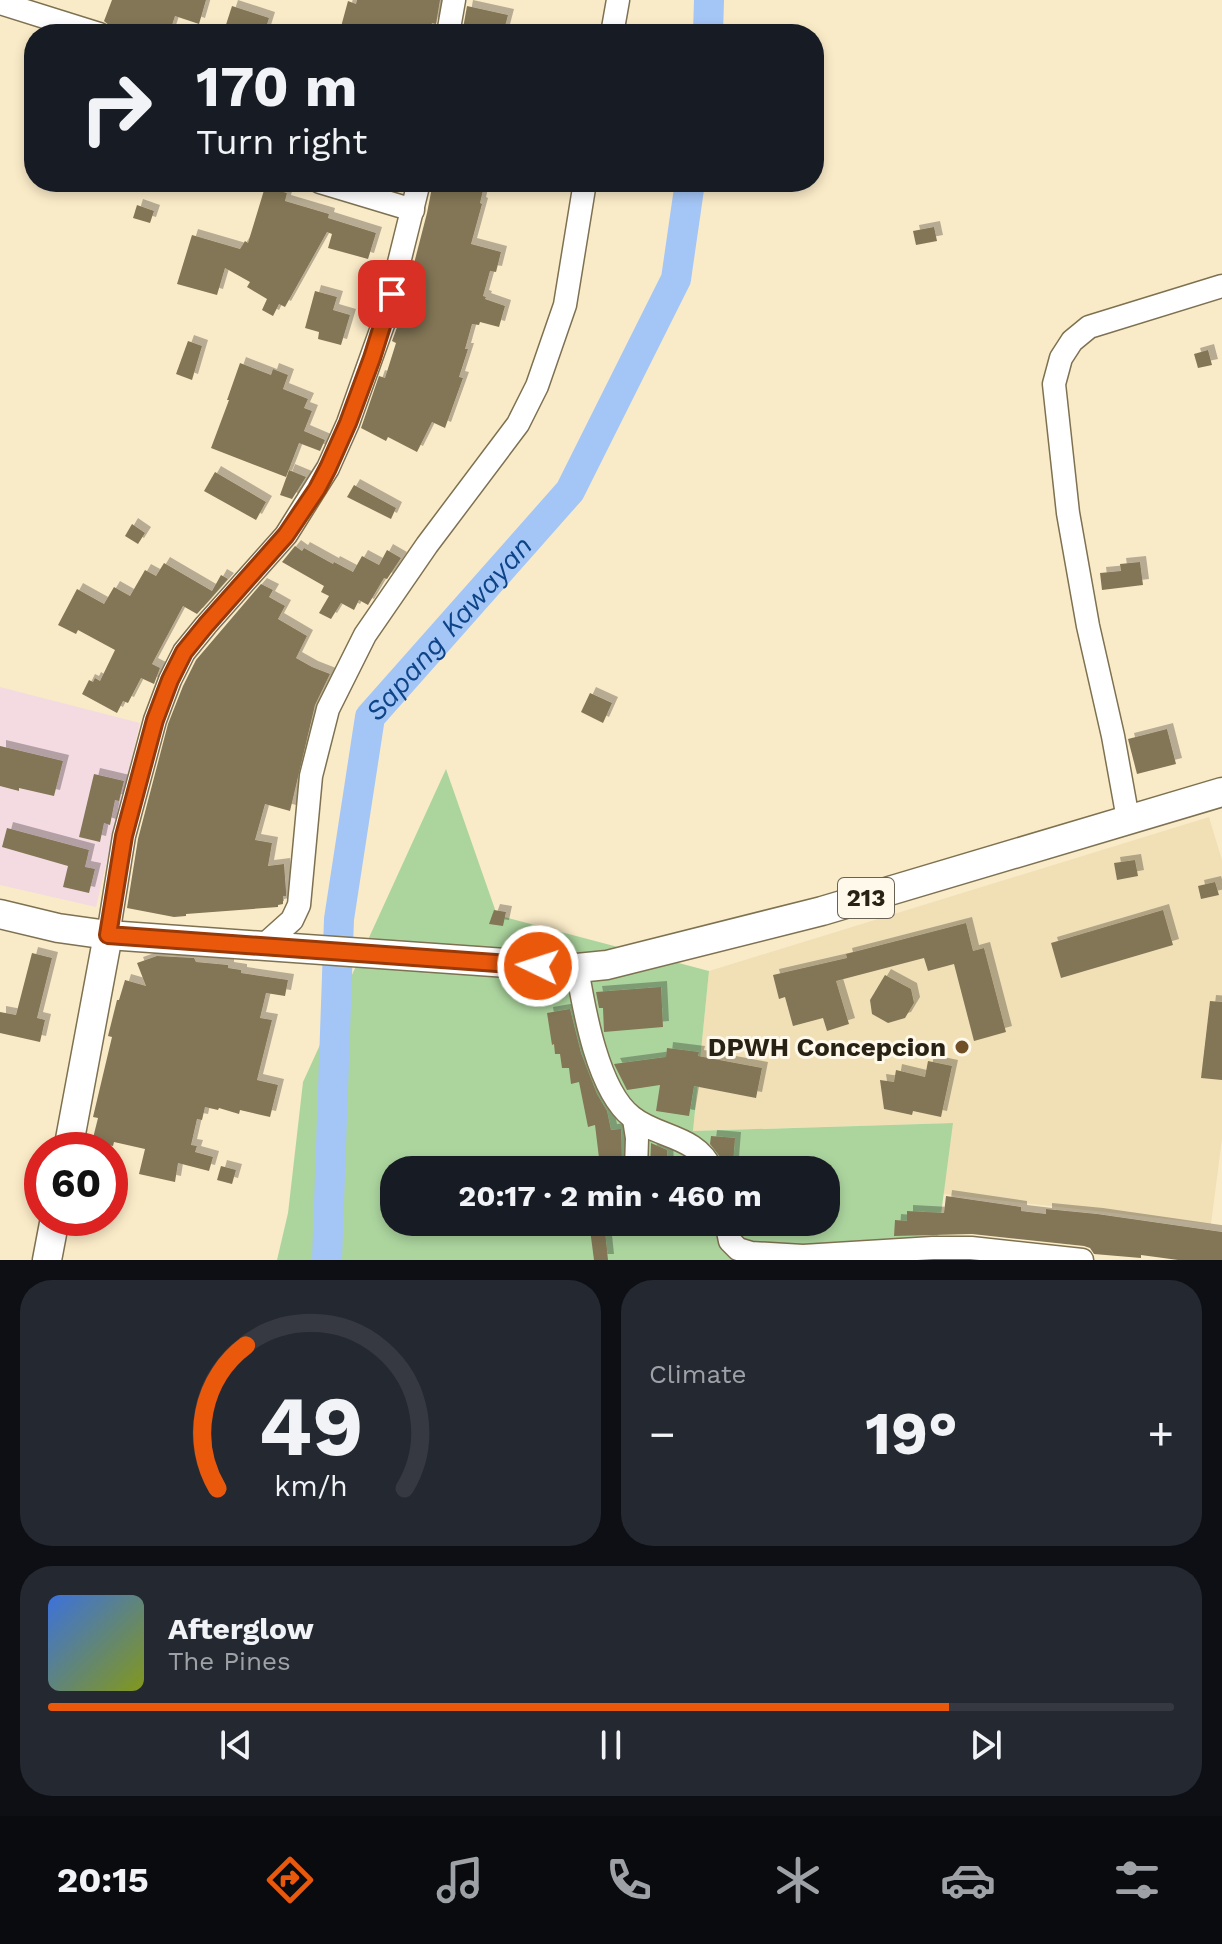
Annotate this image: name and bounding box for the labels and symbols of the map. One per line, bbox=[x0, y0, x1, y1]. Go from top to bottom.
pin bbox=[358, 260, 426, 328]
water label: Sapang Kawayan bbox=[358, 530, 539, 728]
road number: 213 bbox=[838, 878, 894, 918]
position arrow bbox=[496, 924, 580, 1008]
place label: DPWH Concepcion bbox=[708, 1032, 946, 1062]
marker: DPWH Concepcion bbox=[953, 1038, 971, 1056]
speed limit sign: 60 bbox=[24, 1132, 128, 1236]

